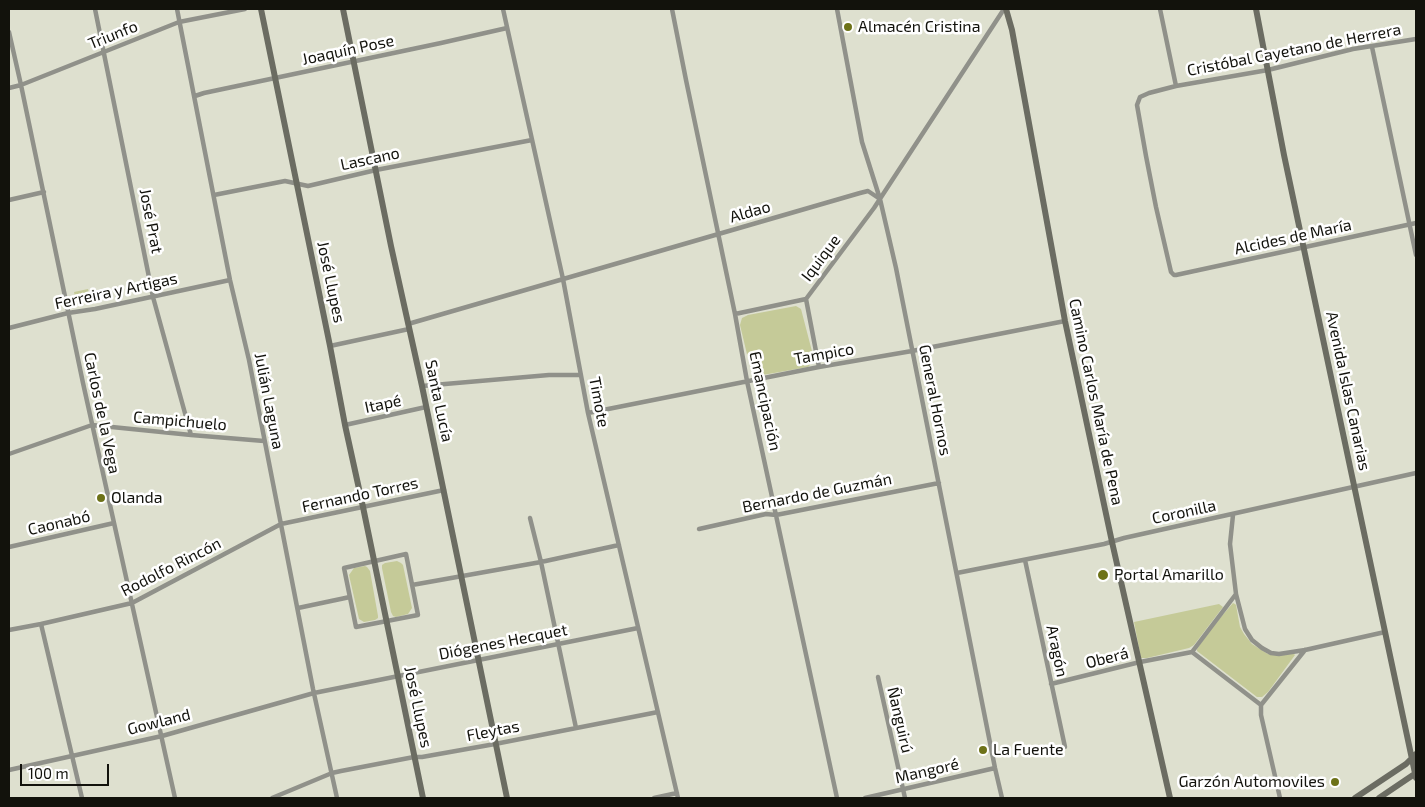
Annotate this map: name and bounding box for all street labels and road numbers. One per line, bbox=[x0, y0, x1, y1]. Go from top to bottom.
street label: Triunfo bbox=[85, 16, 141, 54]
street label: Cristóbal Cayetano de Herrera bbox=[1185, 20, 1403, 80]
street label: Joaquín Pose bbox=[300, 31, 396, 69]
street label: Lascano bbox=[339, 143, 401, 175]
street label: José Prat bbox=[135, 187, 167, 255]
street label: Aldao bbox=[727, 197, 773, 227]
street label: Alcides de María bbox=[1233, 215, 1353, 259]
street label: Iquique bbox=[797, 231, 845, 285]
street label: José Llupes bbox=[313, 239, 349, 325]
street label: Ferreira y Artigas bbox=[53, 269, 179, 313]
street label: Camino Carlos María de Pena bbox=[1065, 297, 1127, 507]
street label: Avenida Islas Canarias bbox=[1322, 310, 1374, 472]
street label: Tampico bbox=[792, 339, 856, 369]
street label: General Hornos bbox=[915, 343, 955, 457]
street label: Emancipación bbox=[745, 350, 785, 452]
street label: Carlos de la Vega bbox=[80, 351, 124, 475]
street label: Julián Laguna bbox=[250, 351, 288, 451]
street label: Santa Lucía bbox=[421, 358, 457, 444]
street label: Timote bbox=[585, 375, 613, 429]
street label: Itapé bbox=[363, 391, 403, 417]
street label: Campichuelo bbox=[132, 407, 228, 435]
street label: Bernardo de Guzmán bbox=[741, 469, 893, 517]
street label: Fernando Torres bbox=[300, 473, 420, 517]
street label: Coronilla bbox=[1150, 496, 1218, 528]
street label: Caonabó bbox=[26, 507, 92, 539]
street label: Rodolfo Rincón bbox=[118, 534, 224, 600]
street label: Diógenes Hecquet bbox=[437, 620, 569, 664]
street label: Aragón bbox=[1042, 623, 1072, 679]
street label: Oberá bbox=[1084, 643, 1130, 673]
street label: José Llupes bbox=[400, 664, 436, 750]
street label: Ñanguirú bbox=[883, 685, 917, 755]
street label: Gowland bbox=[125, 705, 193, 739]
street label: Fleytas bbox=[465, 716, 521, 746]
street label: Mangoré bbox=[893, 754, 961, 788]

